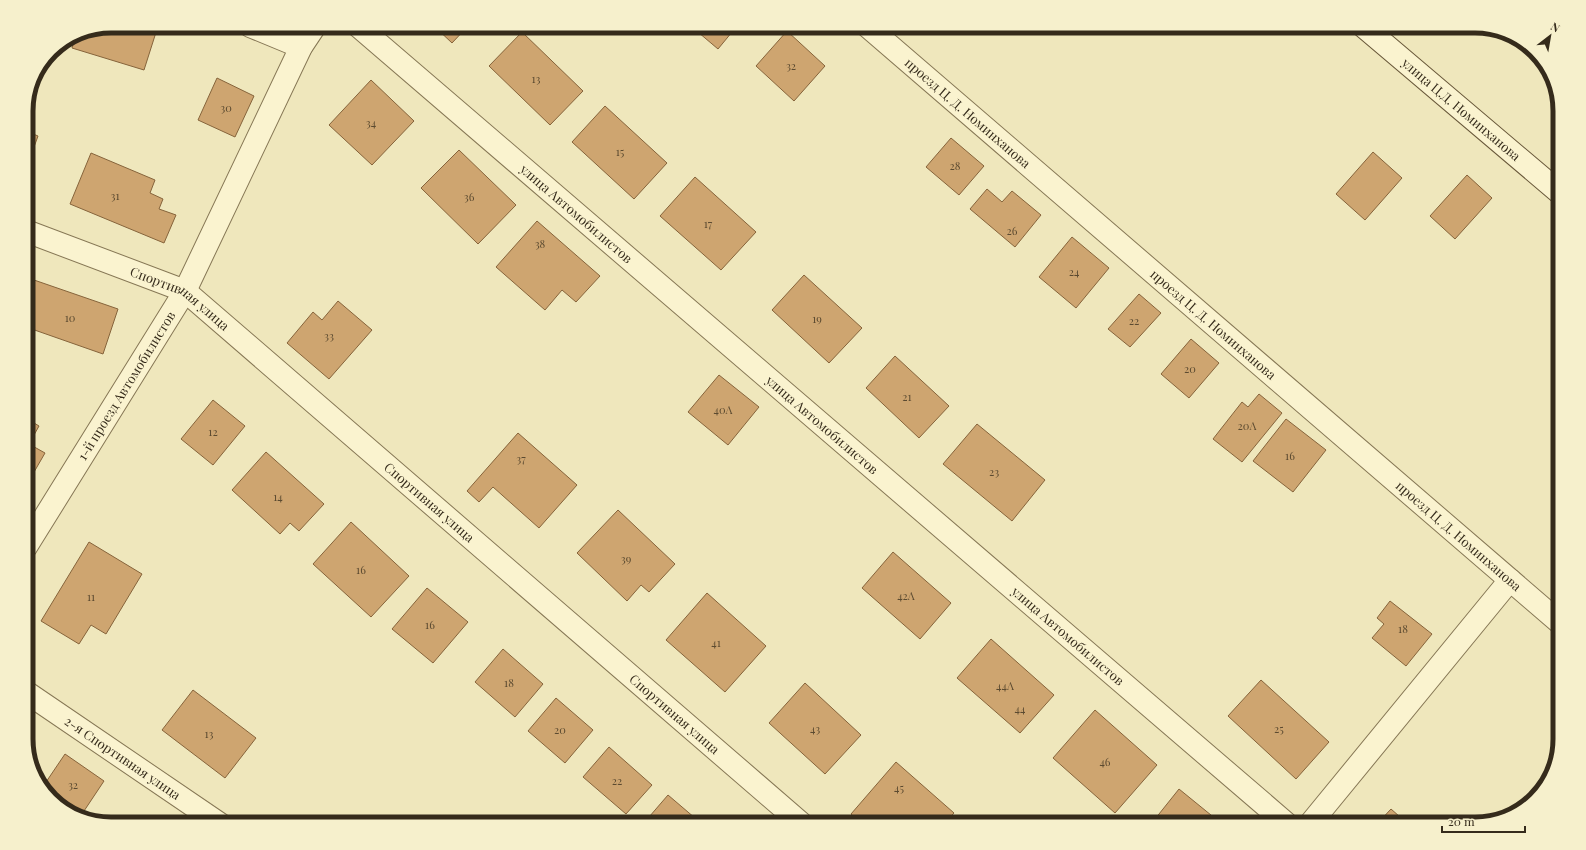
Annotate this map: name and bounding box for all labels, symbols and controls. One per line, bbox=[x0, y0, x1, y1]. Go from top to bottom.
north arrow bbox=[1530, 16, 1570, 56]
text: N bbox=[1548, 19, 1563, 36]
street label: улица Ц.Д. Номинханова bbox=[1398, 53, 1525, 164]
street label: проезд Ц. Д. Номинханова bbox=[902, 54, 1035, 172]
house number: 32 bbox=[786, 58, 796, 73]
house number: 13 bbox=[532, 71, 540, 86]
house number: 30 bbox=[220, 100, 232, 115]
house number: 34 bbox=[366, 115, 377, 130]
house number: 15 bbox=[616, 144, 625, 159]
house number: 28 bbox=[950, 158, 961, 173]
street label: улица Автомобилистов bbox=[516, 160, 637, 266]
house number: 31 bbox=[110, 188, 120, 203]
house number: 36 bbox=[464, 189, 475, 204]
house number: 17 bbox=[704, 216, 713, 231]
house number: 26 bbox=[1007, 223, 1018, 238]
house number: 38 bbox=[535, 236, 546, 251]
street label: Спортивная улица bbox=[128, 262, 234, 334]
house number: 24 bbox=[1069, 264, 1080, 279]
street label: проезд Ц. Д. Номинханова bbox=[1147, 265, 1280, 383]
street label: 1-й проезд Автомобилистов bbox=[73, 308, 179, 463]
house number: 10 bbox=[65, 310, 76, 325]
house number: 19 bbox=[812, 311, 822, 326]
house number: 22 bbox=[1129, 313, 1139, 328]
house number: 33 bbox=[324, 328, 334, 343]
house number: 20 bbox=[1184, 361, 1196, 376]
street label: улица Автомобилистов bbox=[762, 371, 882, 477]
house number: 21 bbox=[902, 389, 912, 404]
house number: 40А bbox=[714, 402, 733, 417]
house number: 20А bbox=[1238, 418, 1256, 433]
house number: 12 bbox=[208, 424, 218, 439]
house number: 16 bbox=[1285, 448, 1295, 463]
house number: 37 bbox=[516, 451, 526, 466]
street label: Спортивная улица bbox=[381, 458, 479, 546]
house number: 23 bbox=[989, 464, 999, 479]
street label: проезд Ц. Д. Номинханова bbox=[1393, 477, 1526, 595]
house number: 14 bbox=[273, 489, 283, 504]
house number: 39 bbox=[621, 551, 632, 566]
house number: 16 bbox=[356, 562, 366, 577]
street label: улица Автомобилистов bbox=[1008, 582, 1128, 689]
house number: 42А bbox=[897, 588, 915, 603]
house number: 11 bbox=[87, 589, 95, 604]
house number: 16 bbox=[425, 617, 435, 632]
house number: 18 bbox=[1398, 621, 1408, 636]
house number: 41 bbox=[711, 635, 721, 650]
street label: Спортивная улица bbox=[626, 670, 724, 758]
house number: 18 bbox=[504, 675, 514, 690]
house number: 44А bbox=[996, 678, 1014, 693]
house number: 44 bbox=[1015, 701, 1026, 716]
street label: 2-я Спортивная улица bbox=[62, 712, 185, 803]
house number: 43 bbox=[810, 721, 820, 736]
house number: 25 bbox=[1274, 721, 1284, 736]
house number: 20 bbox=[554, 722, 566, 737]
house number: 13 bbox=[205, 726, 213, 741]
house number: 46 bbox=[1099, 754, 1111, 769]
house number: 22 bbox=[612, 773, 622, 788]
house number: 32 bbox=[68, 777, 78, 792]
house number: 45 bbox=[894, 780, 904, 795]
scale bar bbox=[1442, 808, 1525, 834]
text: 20 m bbox=[1448, 813, 1475, 829]

